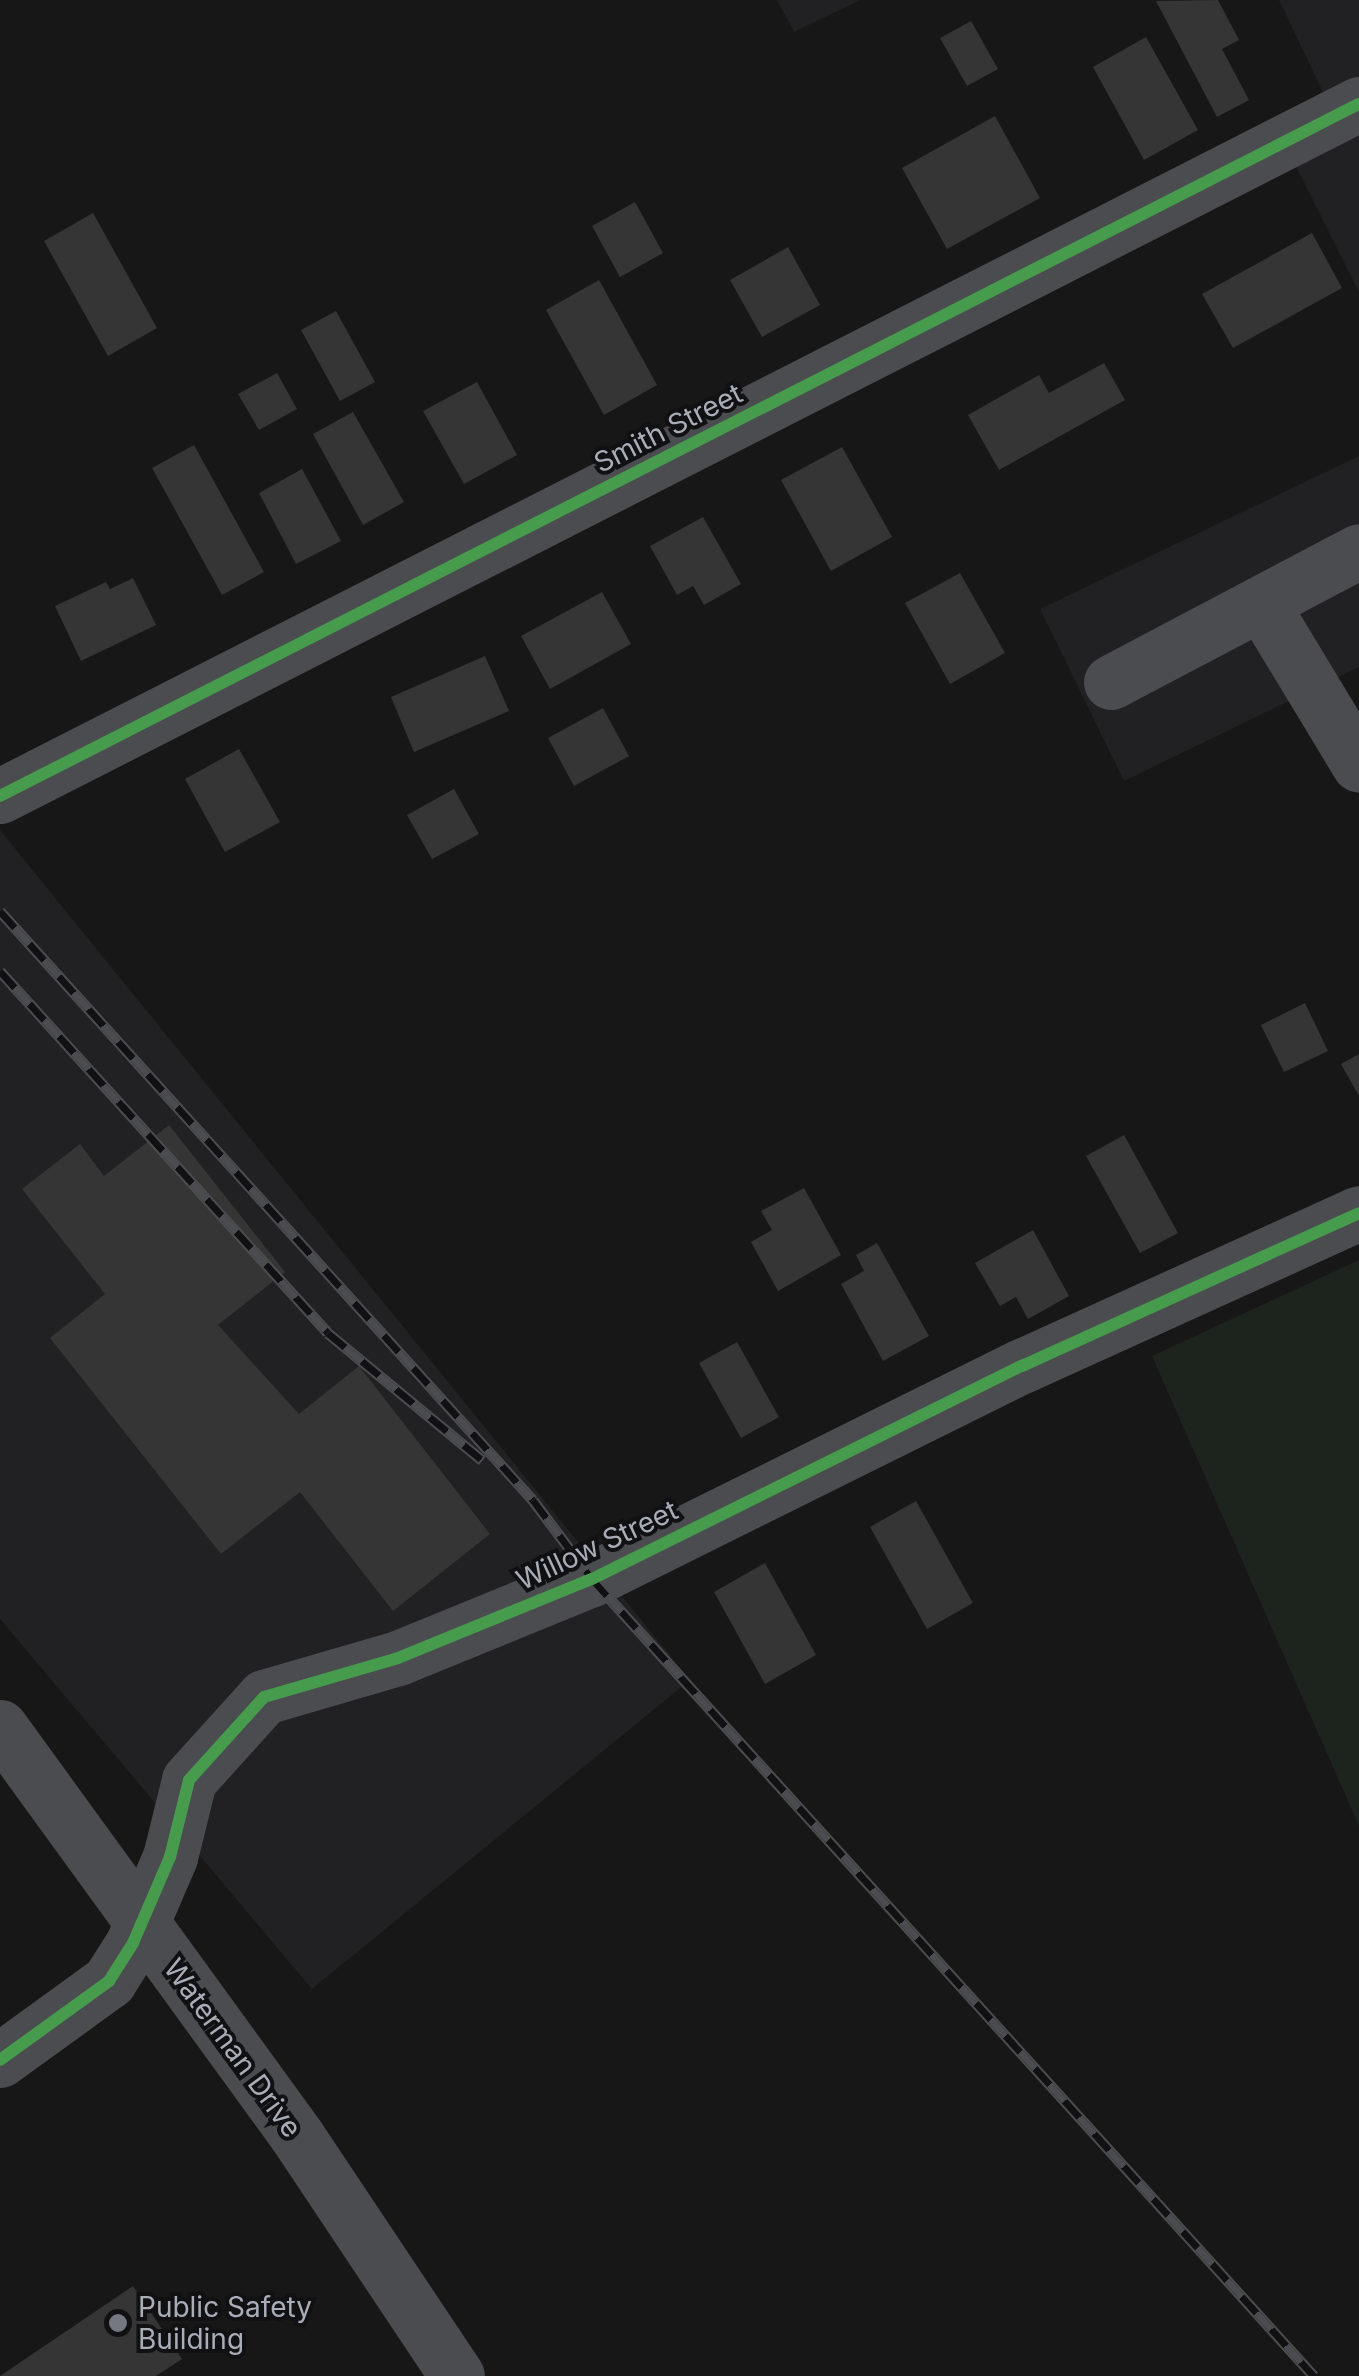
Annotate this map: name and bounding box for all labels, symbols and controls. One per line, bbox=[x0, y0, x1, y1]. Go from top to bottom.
street label: Smith Street bbox=[588, 376, 748, 480]
street label: Willow Street bbox=[511, 1493, 683, 1597]
street label: Waterman Drive bbox=[157, 1952, 309, 2144]
place label: Public Safety Building bbox=[138, 2290, 312, 2356]
marker: Public Safety Building bbox=[107, 2312, 129, 2334]

